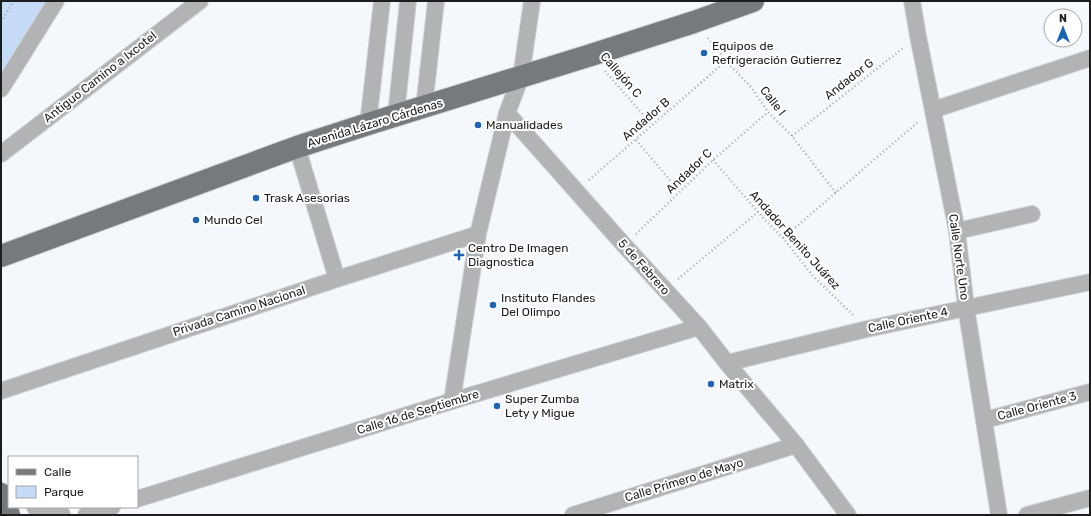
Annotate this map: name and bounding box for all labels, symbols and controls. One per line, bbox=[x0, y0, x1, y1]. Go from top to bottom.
north arrow bbox=[1043, 8, 1083, 48]
text: N bbox=[1059, 12, 1067, 25]
street label: Antiguo Camino a Ixcotel bbox=[41, 29, 159, 125]
place label: Equipos de Refrigeración Gutierrez bbox=[712, 39, 842, 67]
marker: Equipos de Refrigeración Gutierrez bbox=[699, 48, 709, 58]
street label: Callejón C bbox=[598, 50, 644, 100]
street label: Andador G bbox=[822, 55, 876, 103]
street label: Calle I bbox=[757, 84, 789, 118]
street label: Andador B bbox=[619, 95, 673, 143]
street label: Avenida Lázaro Cárdenas bbox=[306, 96, 444, 150]
place label: Manualidades bbox=[486, 118, 563, 132]
marker: Manualidades bbox=[473, 120, 483, 130]
street label: Andador C bbox=[663, 146, 715, 196]
street label: Andador Benito Juárez bbox=[747, 188, 843, 292]
place label: Trask Asesorias bbox=[264, 191, 350, 205]
marker: Trask Asesorias bbox=[251, 193, 261, 203]
place label: Mundo Cel bbox=[204, 213, 263, 227]
street label: Calle Norte Uno bbox=[946, 213, 972, 301]
marker: Mundo Cel bbox=[191, 215, 201, 225]
street label: 5 de Febrero bbox=[615, 236, 673, 298]
place label: Centro De Imagen Diagnostica bbox=[468, 241, 569, 269]
marker: Centro De Imagen Diagnostica bbox=[453, 249, 465, 261]
street label: Privada Camino Nacional bbox=[171, 283, 307, 339]
place label: Instituto Flandes Del Olimpo bbox=[501, 291, 596, 319]
marker: Instituto Flandes Del Olimpo bbox=[488, 300, 498, 310]
street label: Calle Oriente 4 bbox=[867, 305, 950, 335]
place label: Matrix bbox=[719, 377, 754, 391]
marker: Matrix bbox=[706, 379, 716, 389]
street label: Calle 16 de Septiembre bbox=[355, 387, 481, 437]
street label: Calle Oriente 3 bbox=[996, 389, 1078, 423]
place label: Super Zumba Lety y Migue bbox=[505, 392, 579, 420]
marker: Super Zumba Lety y Migue bbox=[492, 401, 502, 411]
street label: Calle Primero de Mayo bbox=[623, 455, 745, 505]
legend bbox=[8, 456, 138, 508]
text: Calle bbox=[44, 465, 71, 479]
text: Parque bbox=[44, 485, 84, 499]

